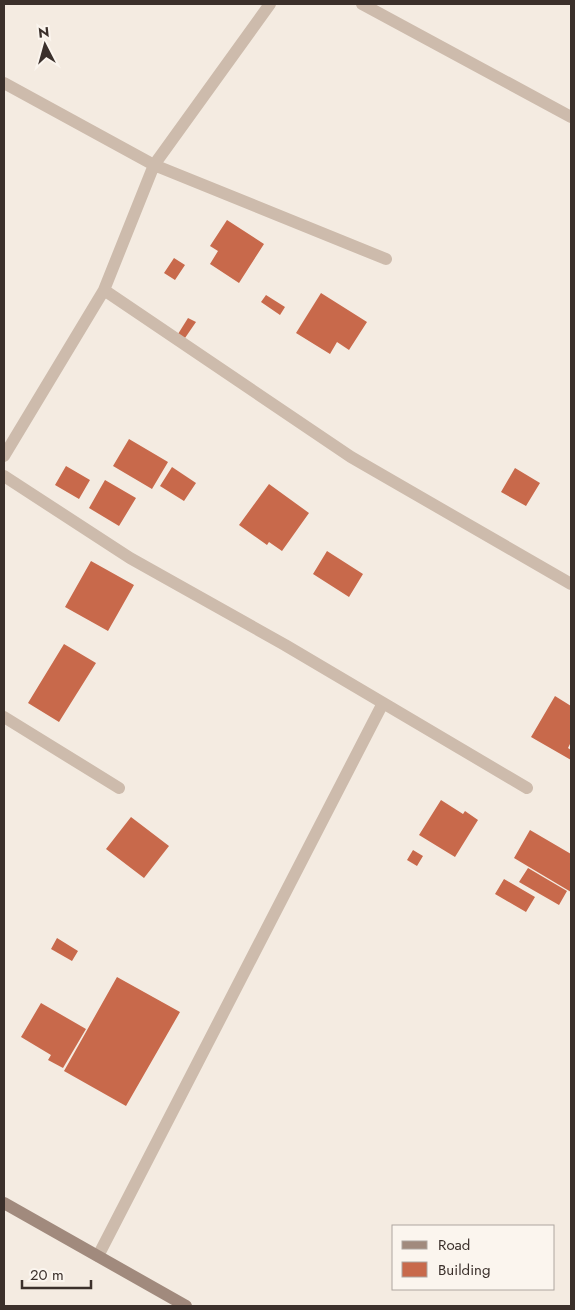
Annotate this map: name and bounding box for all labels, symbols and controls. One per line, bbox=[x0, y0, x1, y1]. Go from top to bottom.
north arrow bbox=[20, 20, 70, 70]
text: N bbox=[37, 22, 50, 43]
legend bbox=[392, 1225, 555, 1290]
text: Road bbox=[438, 1234, 470, 1256]
scale bar bbox=[22, 1258, 91, 1290]
text: Building bbox=[438, 1259, 490, 1281]
text: 20 m bbox=[30, 1264, 64, 1286]

